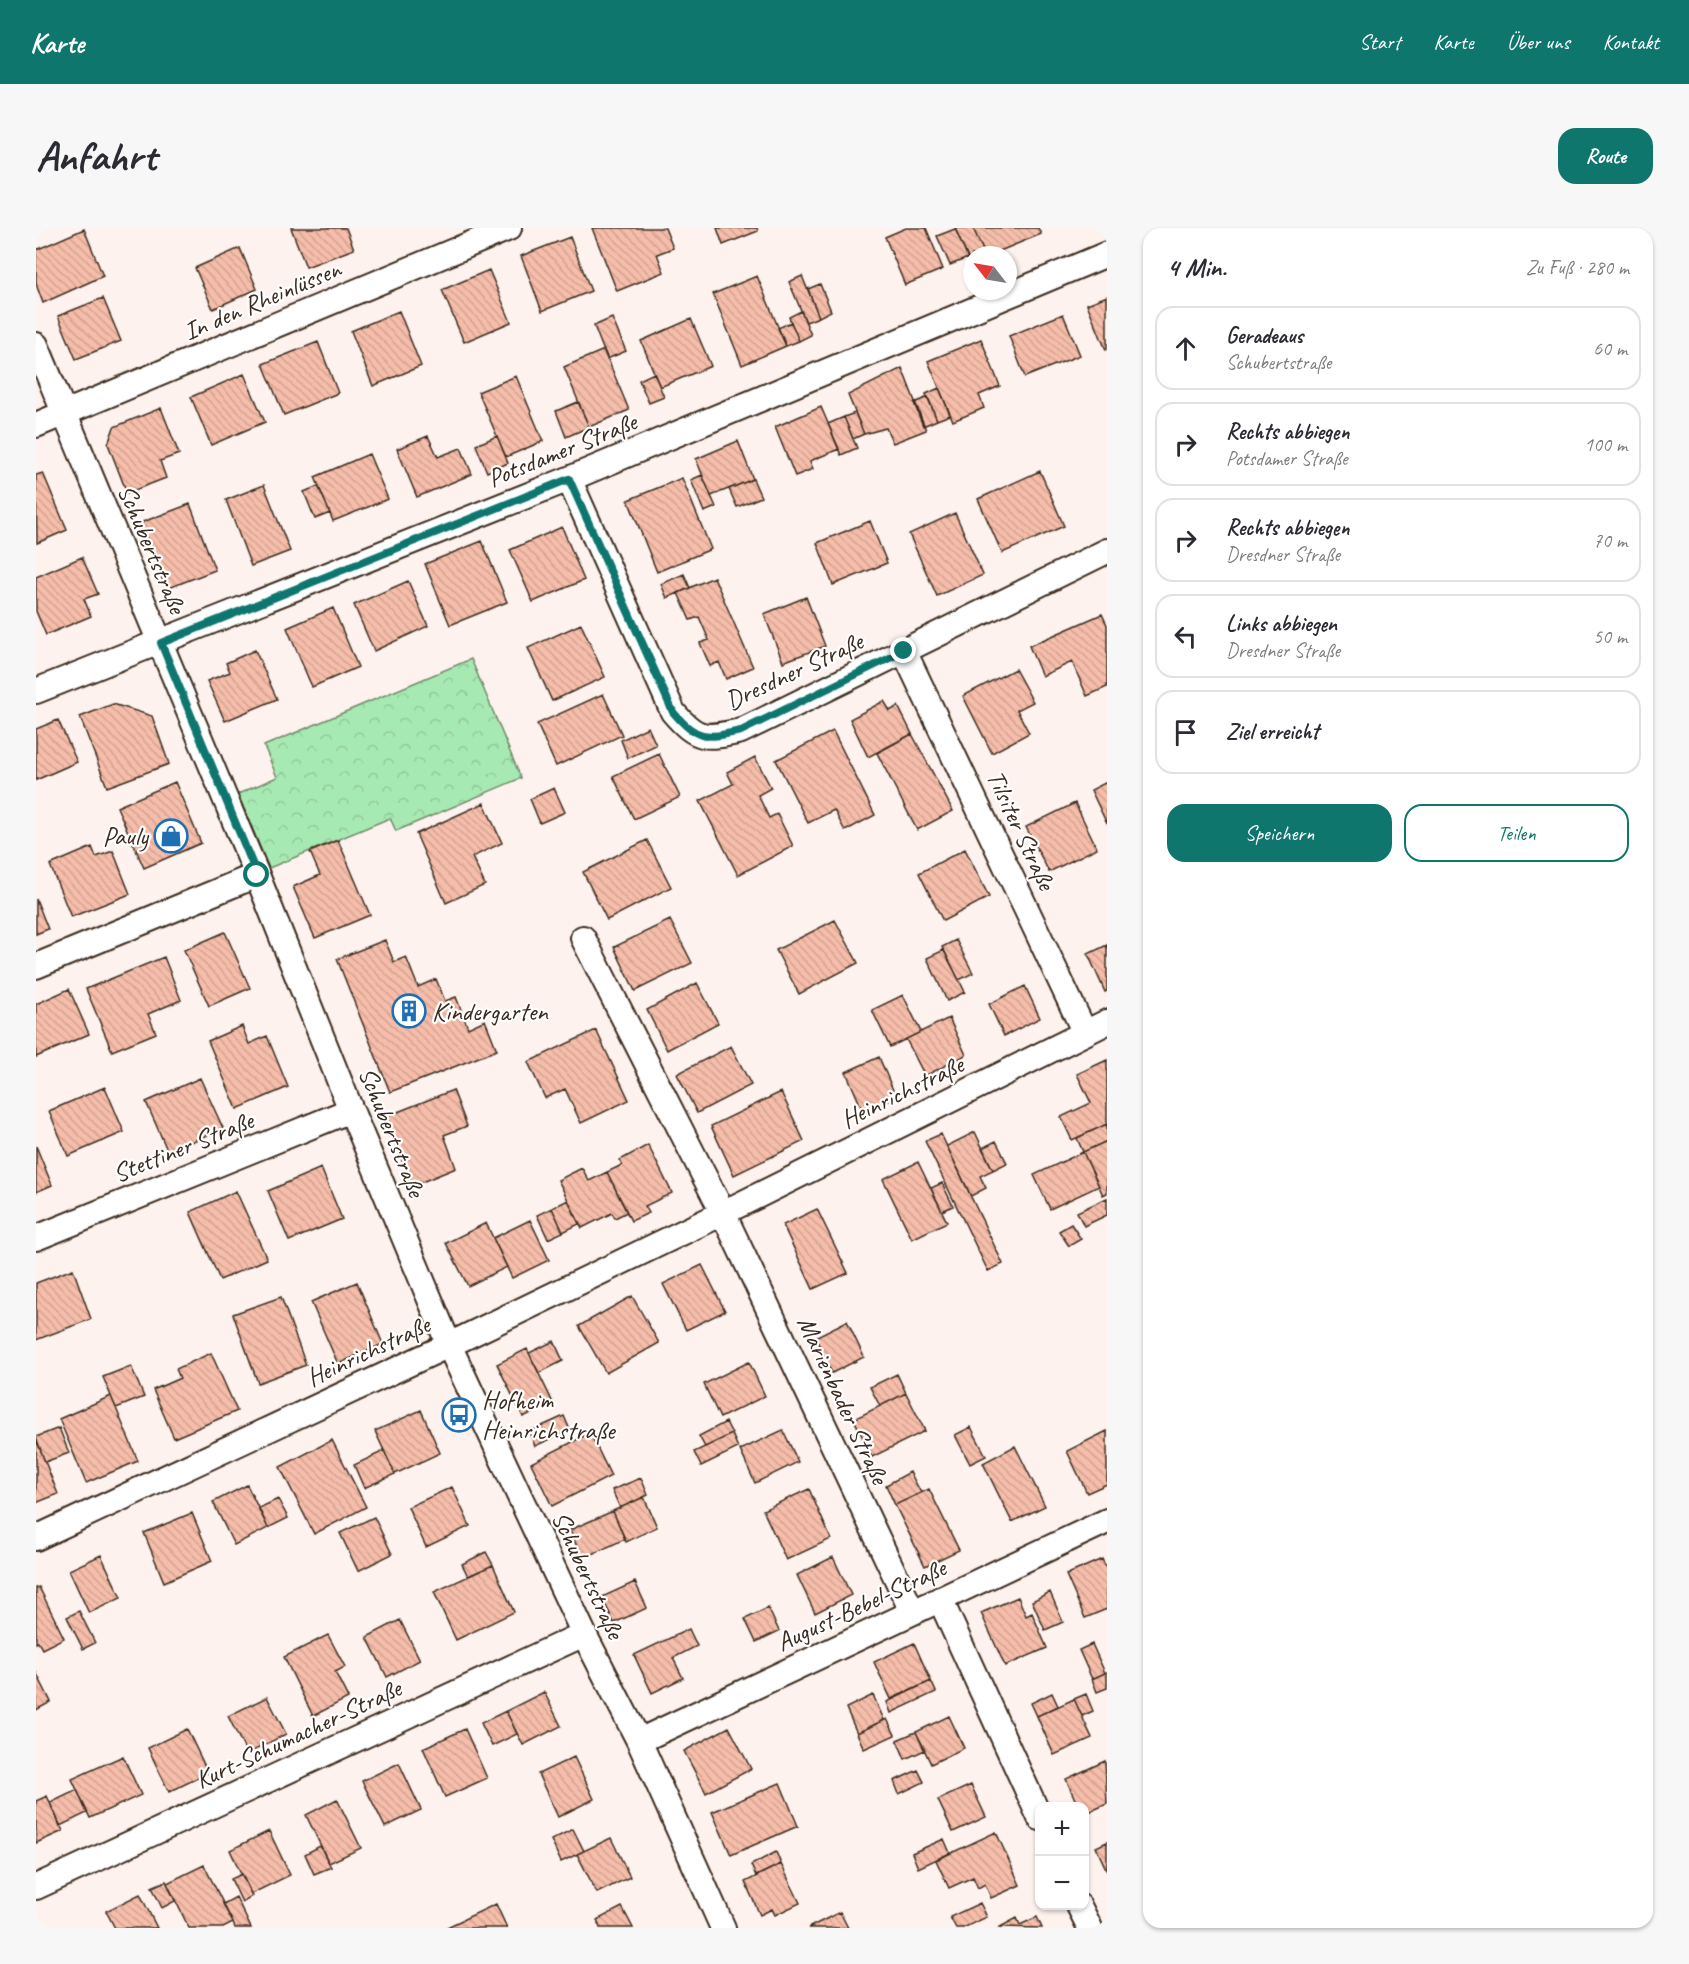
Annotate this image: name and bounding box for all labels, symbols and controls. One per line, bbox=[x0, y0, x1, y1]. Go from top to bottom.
text: Karte bbox=[30, 25, 84, 60]
text: Start bbox=[1359, 29, 1400, 55]
text: Karte bbox=[1433, 29, 1474, 55]
text: Über uns bbox=[1507, 29, 1570, 55]
text: Kontakt bbox=[1603, 29, 1659, 55]
button: Route bbox=[1558, 128, 1653, 184]
text: Anfahrt bbox=[36, 130, 156, 183]
north arrow bbox=[963, 246, 1017, 300]
text: 4 Min. bbox=[1167, 251, 1226, 284]
street label: In den Rheinlüssen bbox=[178, 252, 347, 348]
text: Zu Fuß · 280 m bbox=[1526, 255, 1629, 280]
text: Geradeaus bbox=[1226, 322, 1303, 350]
icon: ahead bbox=[1169, 332, 1202, 365]
text: 60 m bbox=[1593, 336, 1627, 361]
text: Schubertstraße bbox=[1226, 350, 1331, 375]
street label: Potsdamer Straße bbox=[483, 404, 644, 495]
text: Rechts abbiegen bbox=[1226, 418, 1349, 446]
icon: right bbox=[1169, 428, 1202, 461]
text: 100 m bbox=[1584, 432, 1627, 457]
text: Potsdamer Straße bbox=[1226, 446, 1347, 471]
street label: Schubertstraße bbox=[110, 480, 195, 621]
text: Rechts abbiegen bbox=[1226, 514, 1349, 542]
icon: right bbox=[1169, 524, 1202, 557]
text: 70 m bbox=[1593, 528, 1627, 553]
text: Dresdner Straße bbox=[1226, 542, 1340, 567]
text: Links abbiegen bbox=[1226, 610, 1337, 638]
icon: left bbox=[1169, 620, 1202, 653]
street label: Dresdner Straße bbox=[720, 624, 870, 717]
text: 50 m bbox=[1593, 624, 1627, 649]
route end bbox=[890, 637, 916, 663]
text: Dresdner Straße bbox=[1226, 638, 1340, 663]
icon: arrive bbox=[1169, 716, 1202, 749]
text: Ziel erreicht bbox=[1226, 718, 1319, 746]
street label: Tilsiter Straße bbox=[979, 765, 1064, 897]
button: Speichern bbox=[1167, 804, 1392, 862]
button: Teilen bbox=[1404, 804, 1629, 862]
shop icon: Pauly bbox=[153, 818, 189, 854]
place label: Pauly bbox=[103, 820, 150, 853]
route start bbox=[243, 861, 269, 887]
building icon: Kindergarten bbox=[391, 993, 427, 1029]
place label: Kindergarten bbox=[432, 995, 549, 1028]
street label: Heinrichstraße bbox=[835, 1047, 971, 1136]
street label: Schubertstraße bbox=[351, 1062, 434, 1204]
street label: Stettiner Straße bbox=[108, 1103, 260, 1190]
street label: Heinrichstraße bbox=[301, 1307, 437, 1394]
street label: Marienbader Straße bbox=[790, 1311, 897, 1492]
place label: Hofheim Heinrichstraße bbox=[482, 1384, 617, 1447]
bus stop icon: Hofheim Heinrichstraße bbox=[441, 1397, 477, 1433]
street label: Schubertstraße bbox=[544, 1506, 633, 1646]
street label: August-Bebel-Straße bbox=[771, 1550, 953, 1659]
street label: Kurt-Schumacher-Straße bbox=[190, 1671, 409, 1796]
map controls bbox=[1035, 1802, 1089, 1910]
button: + bbox=[1035, 1802, 1089, 1856]
button: − bbox=[1035, 1856, 1089, 1910]

